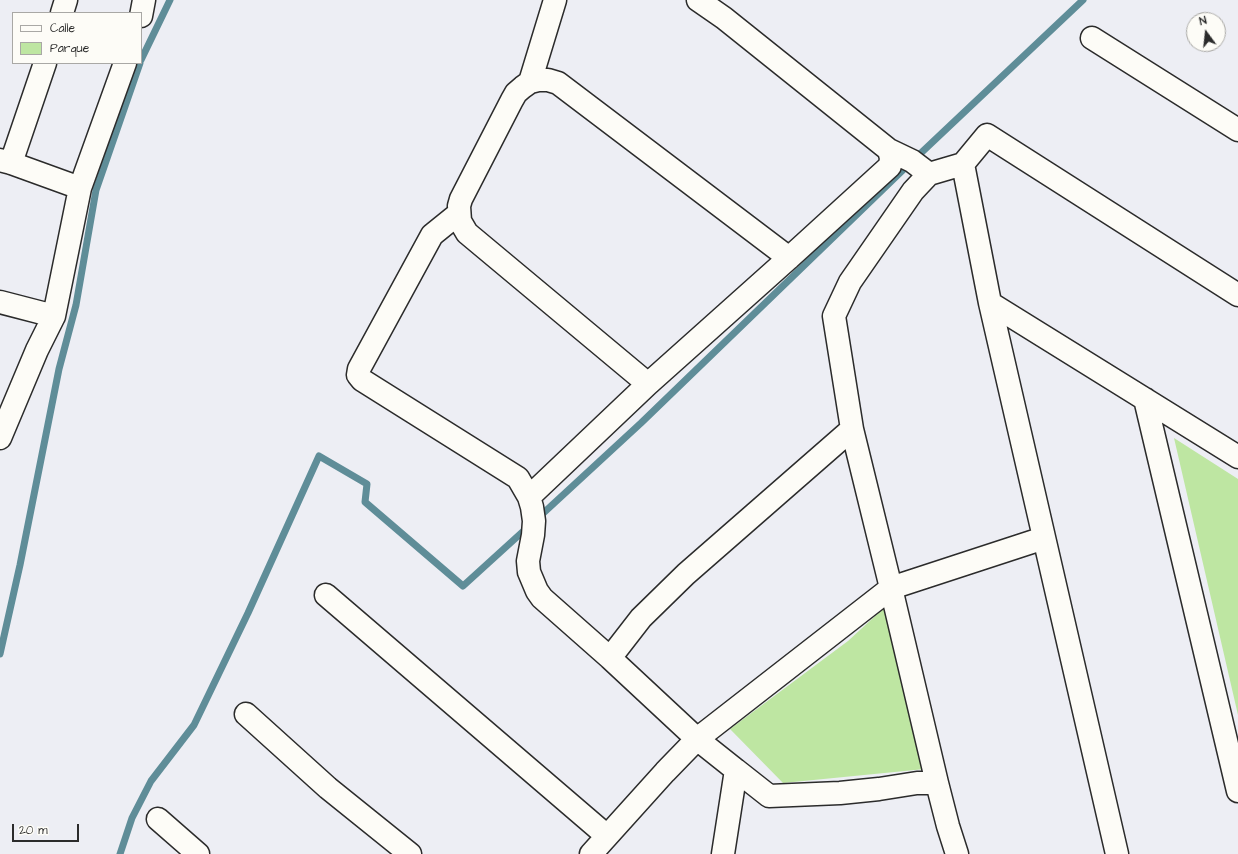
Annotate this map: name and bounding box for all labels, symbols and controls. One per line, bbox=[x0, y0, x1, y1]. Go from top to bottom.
legend bbox=[12, 12, 142, 64]
north arrow bbox=[1186, 12, 1226, 52]
text: N bbox=[1198, 13, 1208, 29]
text: Calle bbox=[50, 20, 75, 37]
text: Parque bbox=[50, 40, 89, 57]
scale bar bbox=[14, 816, 81, 842]
text: 20 m bbox=[19, 822, 48, 839]

